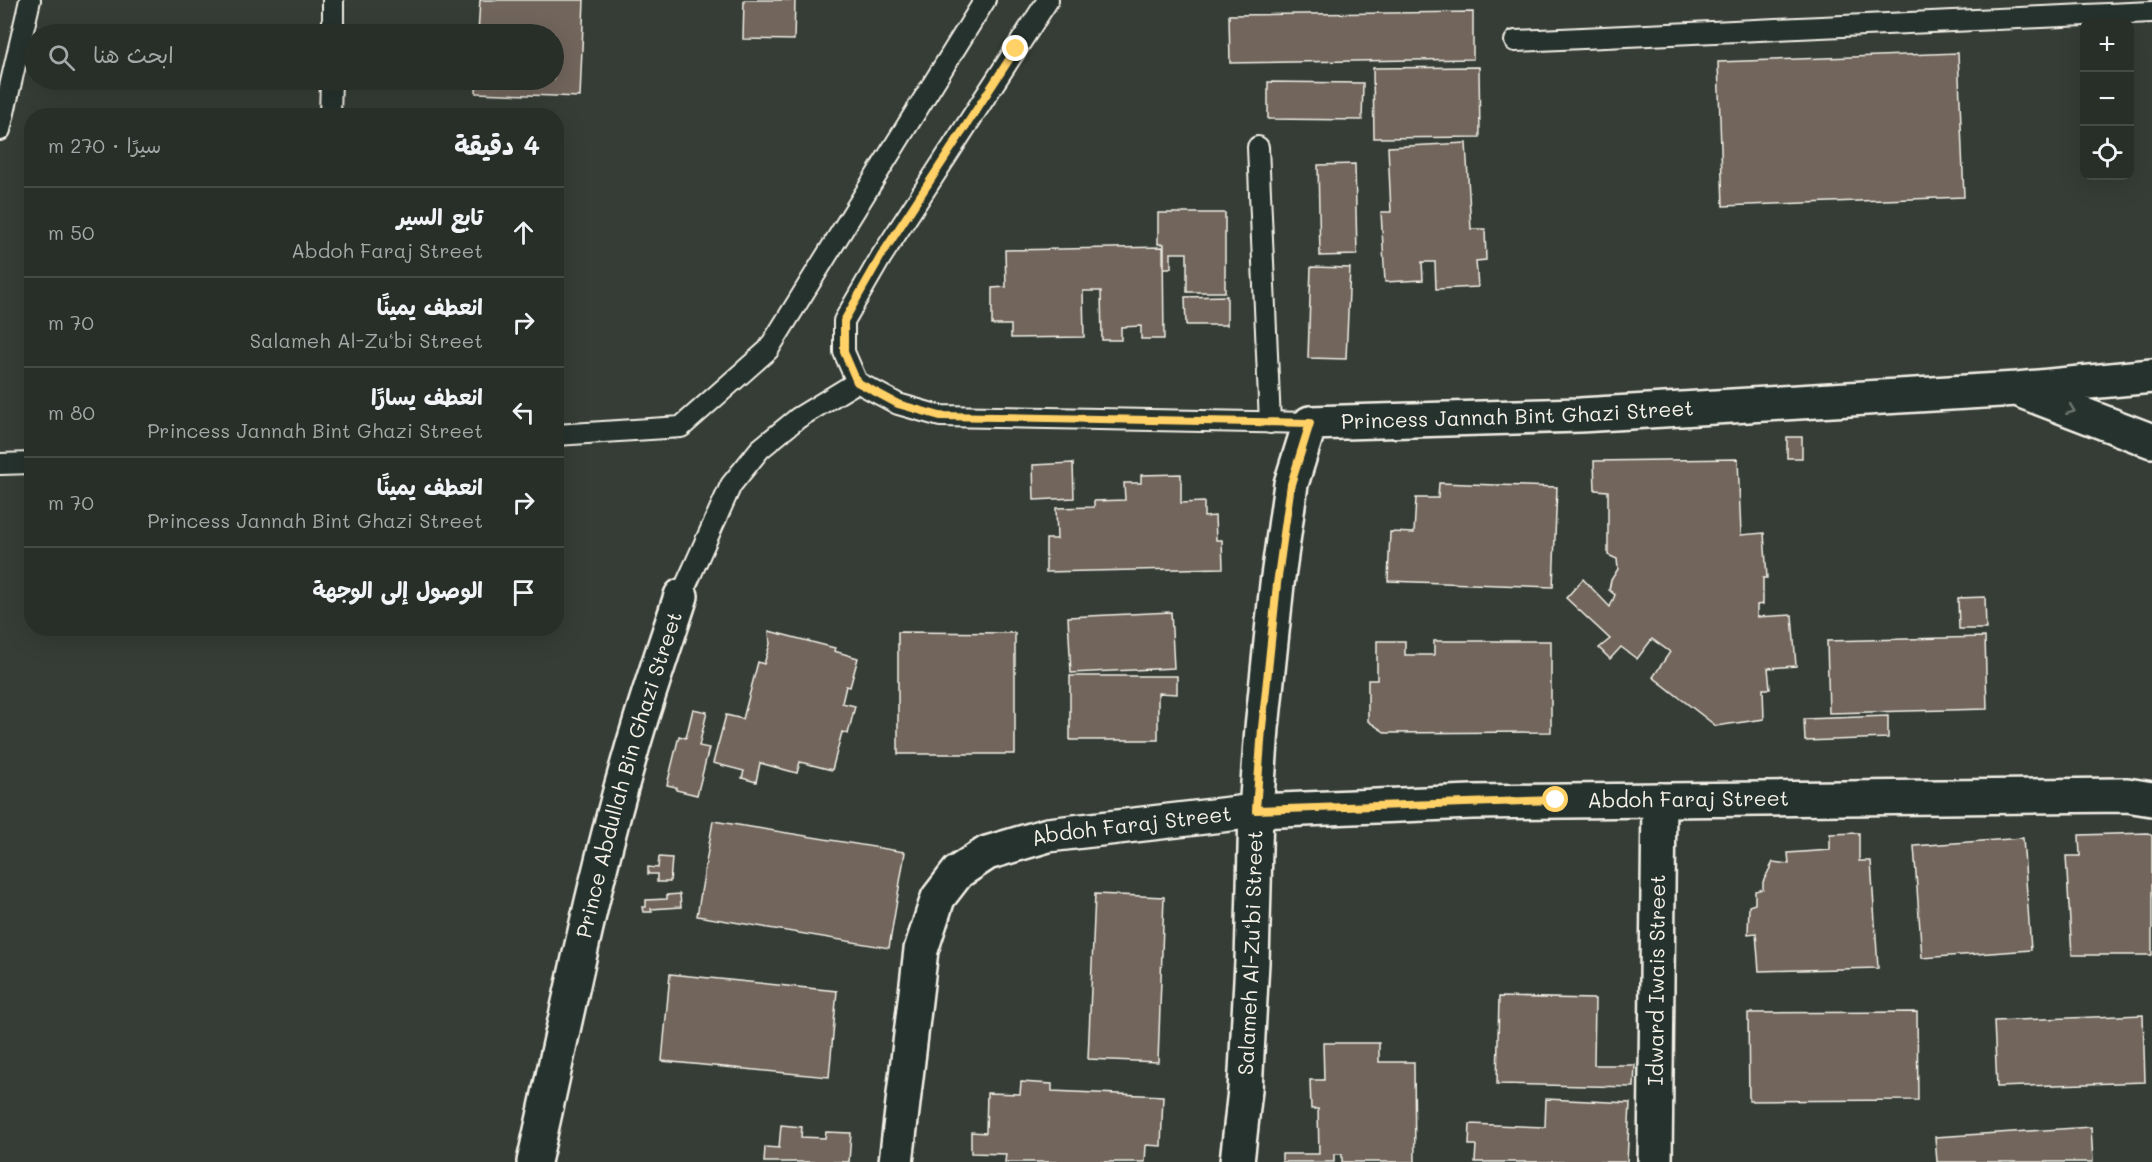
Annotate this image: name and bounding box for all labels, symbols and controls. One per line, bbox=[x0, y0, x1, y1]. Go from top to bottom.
map controls bbox=[2080, 18, 2134, 180]
button: + bbox=[2080, 18, 2134, 72]
search box bbox=[24, 24, 564, 90]
route end bbox=[1002, 35, 1028, 61]
text: ابحث هنا bbox=[93, 40, 174, 69]
icon: search bbox=[45, 41, 78, 74]
button: − bbox=[2080, 72, 2134, 126]
button: locate bbox=[2080, 126, 2134, 180]
text: 4 دقيقة bbox=[454, 128, 540, 162]
text: سيرًا · 270 m bbox=[48, 132, 161, 158]
text: تابع السير bbox=[397, 202, 483, 231]
icon: ahead bbox=[507, 216, 540, 249]
text: 50 m bbox=[48, 219, 94, 245]
text: Abdoh Faraj Street bbox=[291, 237, 483, 263]
text: انعطف يمينًا bbox=[377, 292, 483, 321]
icon: right bbox=[507, 306, 540, 339]
text: 70 m bbox=[48, 309, 94, 335]
text: Salameh Al-Zu‘bi Street bbox=[250, 327, 483, 353]
text: انعطف يسارًا bbox=[371, 382, 483, 411]
street label: Princess Jannah Bint Ghazi Street bbox=[1341, 393, 1694, 434]
icon: left bbox=[507, 396, 540, 429]
text: 80 m bbox=[48, 399, 95, 425]
one-way arrow bbox=[2066, 402, 2076, 415]
text: Princess Jannah Bint Ghazi Street bbox=[147, 417, 483, 443]
text: انعطف يمينًا bbox=[377, 472, 483, 501]
icon: right bbox=[507, 486, 540, 519]
text: 70 m bbox=[48, 489, 94, 515]
text: Princess Jannah Bint Ghazi Street bbox=[147, 507, 483, 533]
text: الوصول إلى الوجهة bbox=[312, 575, 483, 604]
icon: arrive bbox=[507, 576, 540, 609]
street label: Prince Abdullah Bin Ghazi Street bbox=[569, 608, 687, 940]
street label: Abdoh Faraj Street bbox=[1587, 784, 1789, 813]
route start bbox=[1542, 786, 1568, 812]
street label: Abdoh Faraj Street bbox=[1027, 799, 1233, 851]
street label: Salameh Al-Zu‘bi Street bbox=[1231, 830, 1267, 1076]
street label: Idward Iwais Street bbox=[1641, 874, 1670, 1086]

